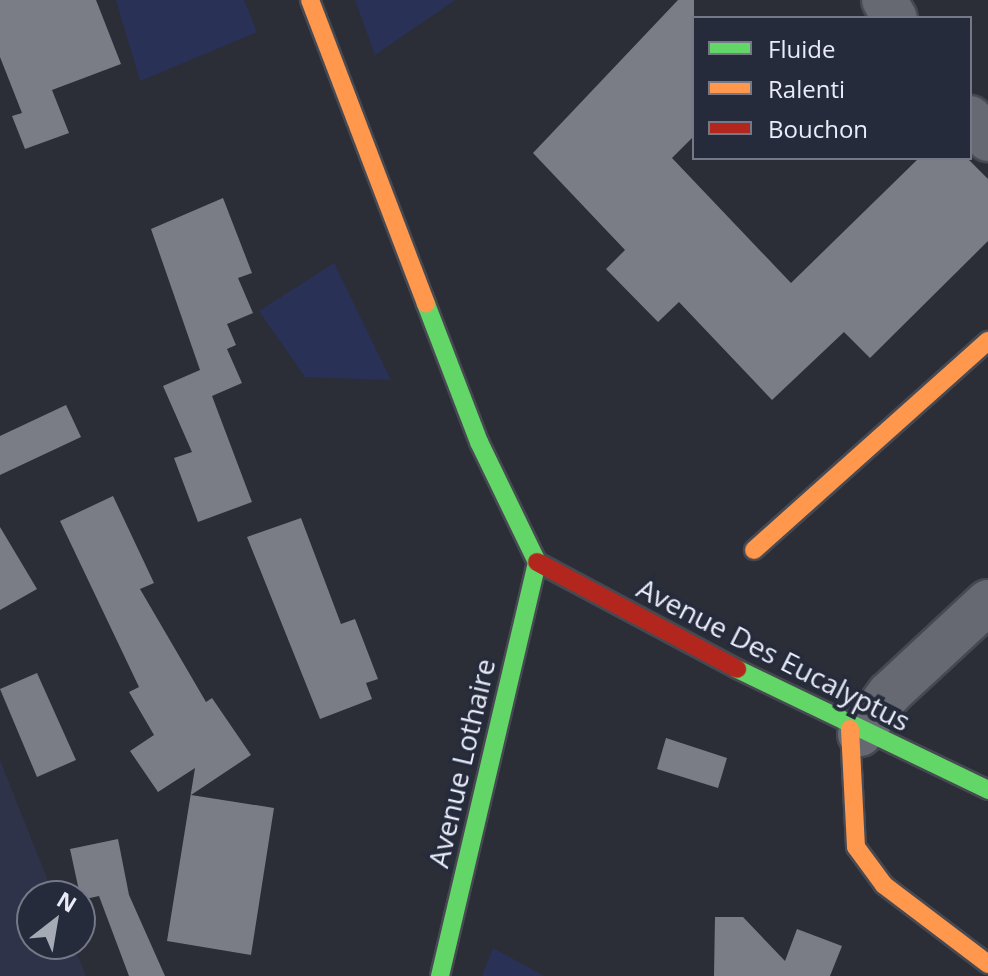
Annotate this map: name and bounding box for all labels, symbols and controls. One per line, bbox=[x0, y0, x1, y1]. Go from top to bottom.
legend bbox=[692, 16, 972, 160]
text: Fluide bbox=[768, 32, 835, 65]
text: Ralenti bbox=[768, 72, 845, 105]
text: Bouchon bbox=[768, 112, 868, 145]
street label: Avenue Des Eucalyptus bbox=[632, 571, 916, 737]
street label: Avenue Lothaire bbox=[421, 655, 501, 871]
north arrow bbox=[16, 880, 96, 960]
text: N bbox=[52, 884, 83, 919]

